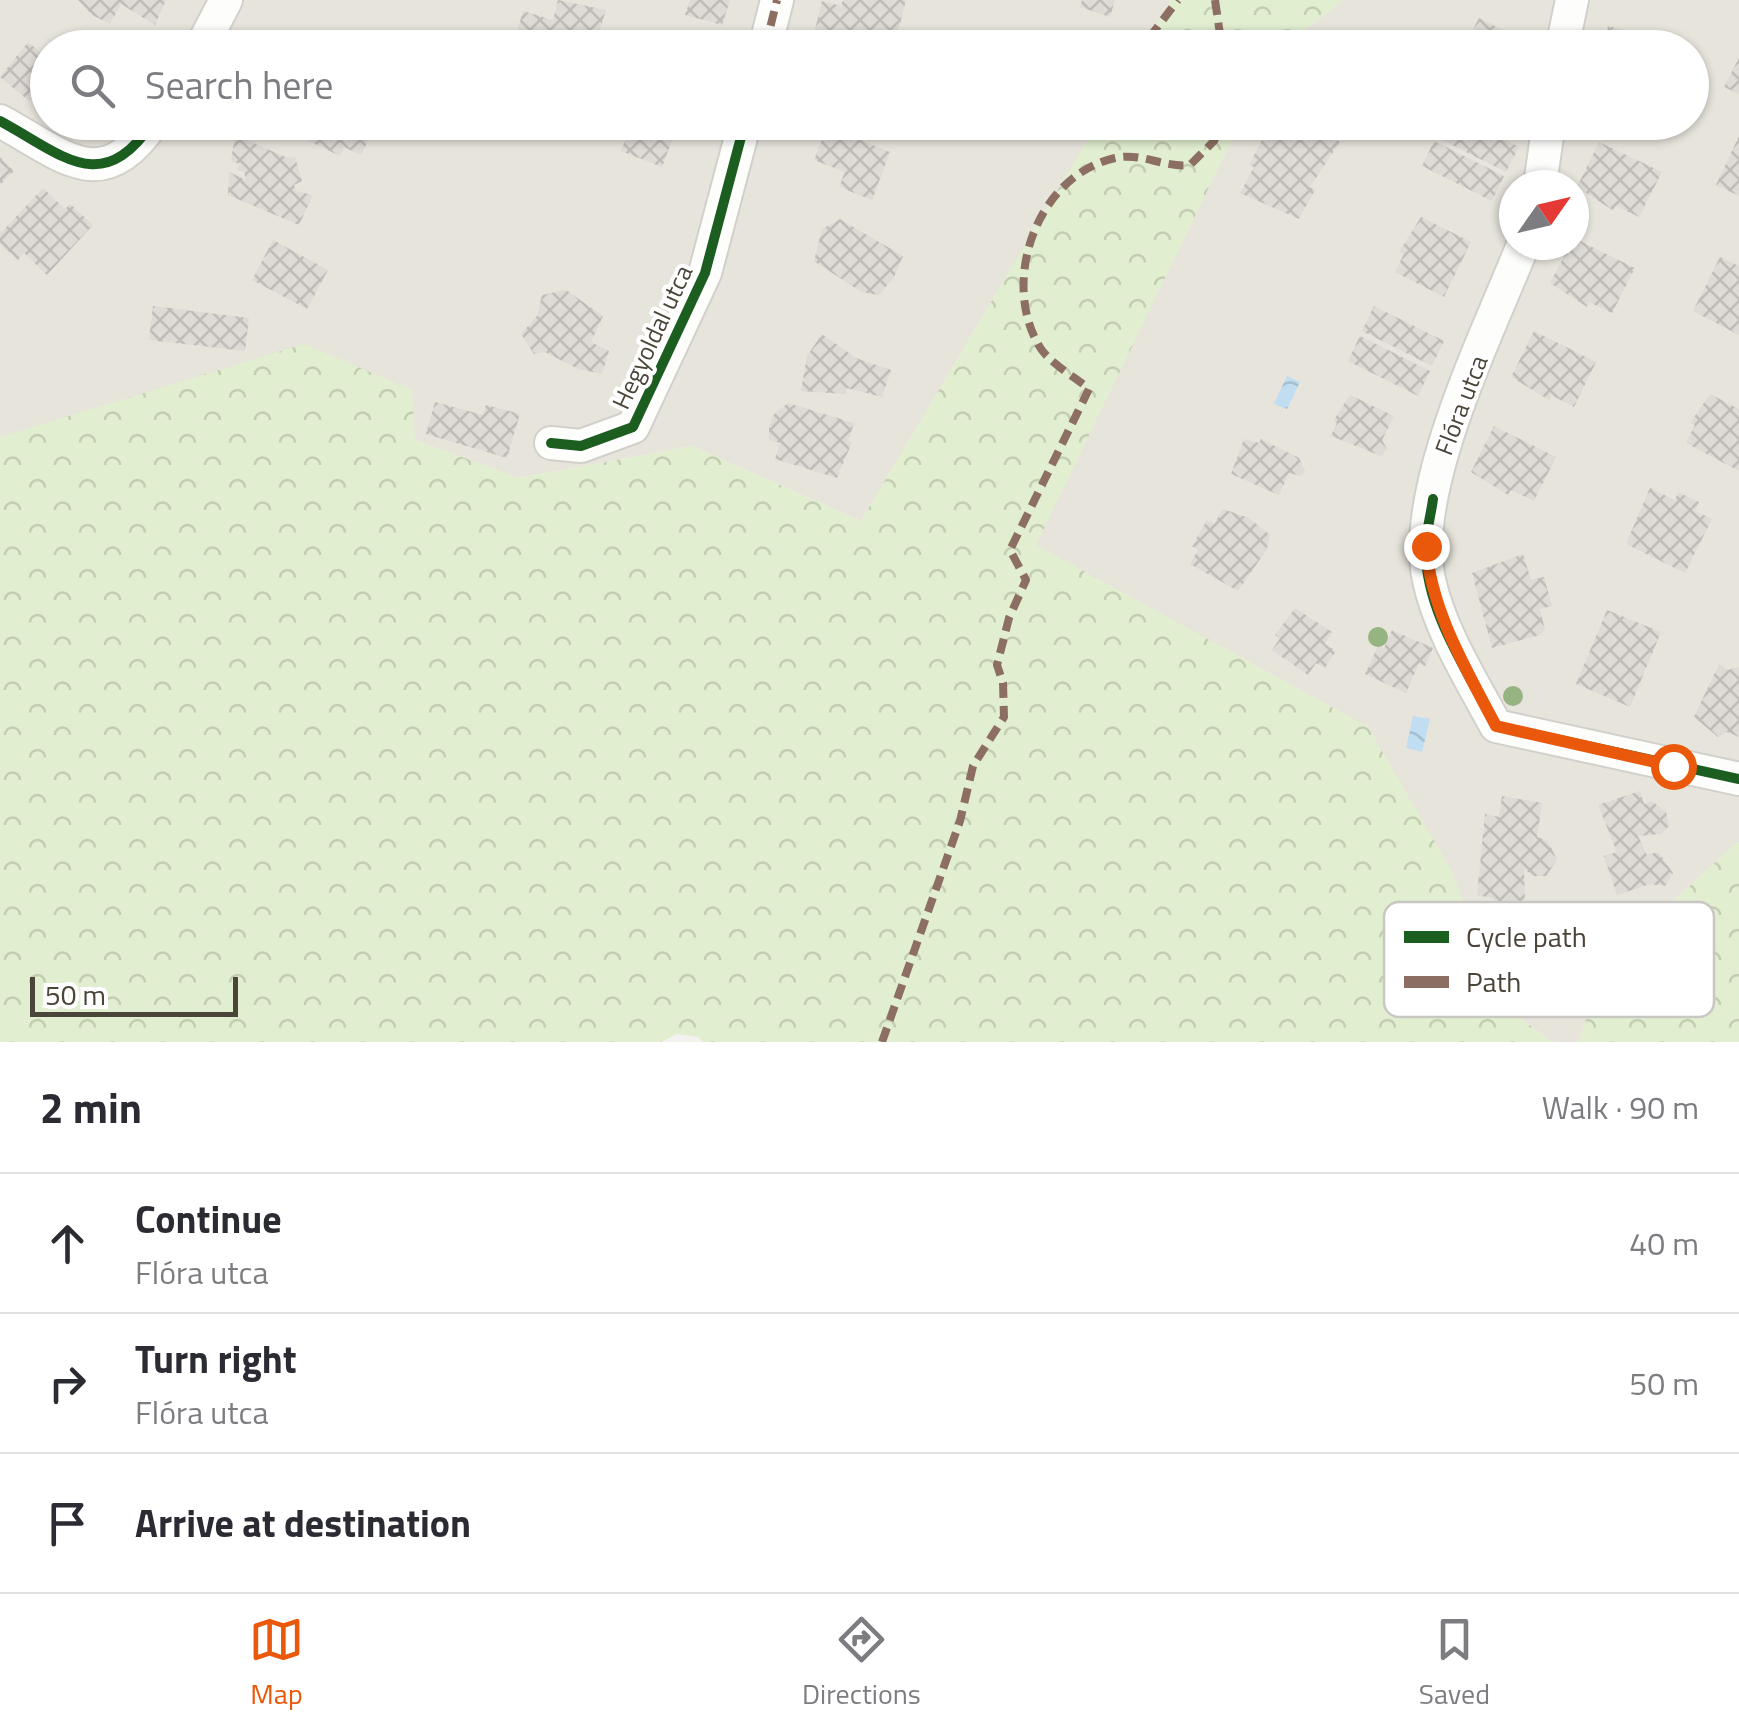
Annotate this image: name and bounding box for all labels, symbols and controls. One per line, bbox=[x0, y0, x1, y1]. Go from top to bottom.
search box bbox=[30, 30, 1709, 140]
text: Search here bbox=[145, 56, 333, 114]
icon: search bbox=[65, 58, 120, 113]
north arrow bbox=[1499, 170, 1589, 260]
street label: Hegyoldal utca bbox=[602, 258, 702, 416]
street label: Flóra utca bbox=[1425, 349, 1498, 460]
route end bbox=[1404, 524, 1450, 570]
route start bbox=[1651, 744, 1697, 790]
legend bbox=[1384, 902, 1714, 1017]
text: Cycle path bbox=[1466, 915, 1587, 958]
text: Path bbox=[1466, 960, 1521, 1003]
scale bar bbox=[30, 972, 238, 1016]
text: 50 m bbox=[45, 973, 106, 1016]
text: 2 min bbox=[40, 1075, 142, 1139]
text: Walk · 90 m bbox=[1542, 1083, 1699, 1131]
text: Continue bbox=[135, 1190, 282, 1248]
icon: ahead bbox=[40, 1216, 95, 1271]
text: 40 m bbox=[1629, 1219, 1699, 1267]
text: Flóra utca bbox=[135, 1248, 268, 1296]
text: Turn right bbox=[135, 1330, 297, 1388]
icon: right bbox=[40, 1356, 95, 1411]
text: 50 m bbox=[1629, 1359, 1699, 1407]
text: Flóra utca bbox=[135, 1388, 268, 1436]
text: Arrive at destination bbox=[135, 1494, 471, 1552]
icon: arrive bbox=[40, 1496, 95, 1551]
tab: Map bbox=[249, 1612, 304, 1715]
tab: Directions bbox=[802, 1612, 921, 1715]
tab: Saved bbox=[1419, 1612, 1490, 1715]

